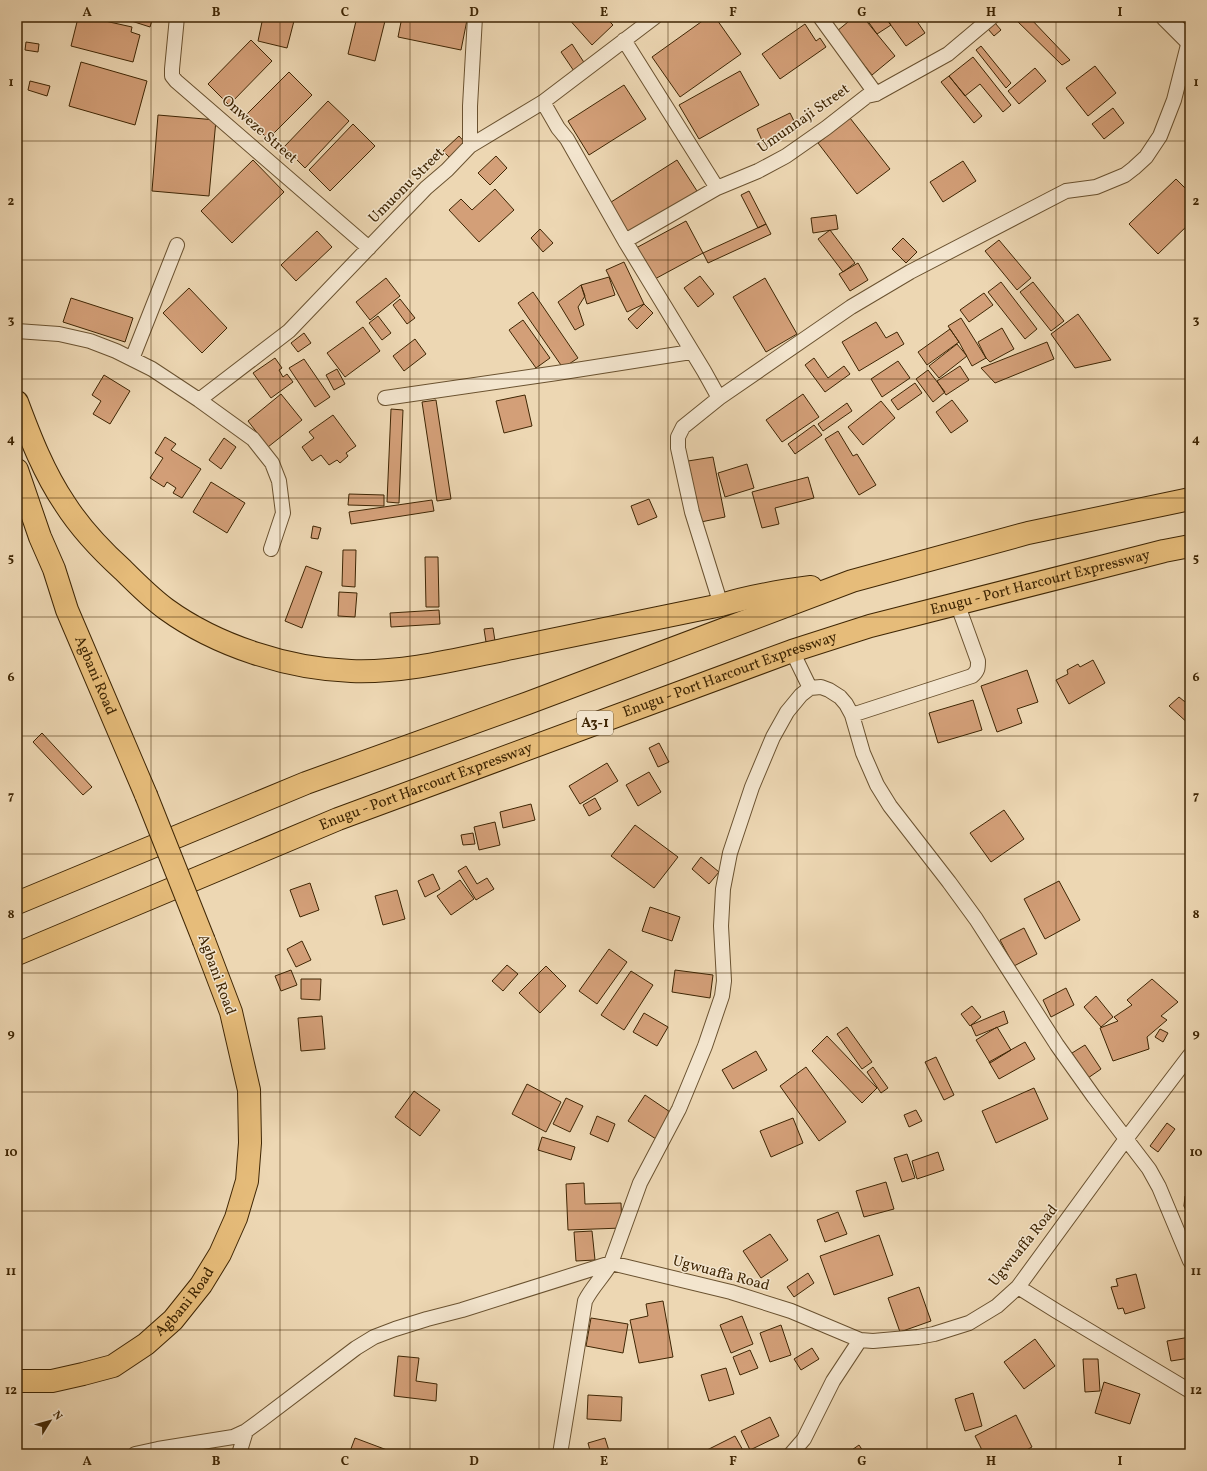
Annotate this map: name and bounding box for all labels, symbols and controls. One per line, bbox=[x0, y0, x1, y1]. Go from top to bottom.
text: A bbox=[82, 4, 92, 22]
text: B bbox=[212, 4, 221, 22]
text: C bbox=[341, 4, 349, 22]
text: D bbox=[469, 4, 479, 22]
text: E bbox=[600, 4, 608, 22]
text: F bbox=[729, 4, 737, 22]
text: G bbox=[857, 4, 867, 22]
text: H bbox=[986, 4, 996, 22]
text: I bbox=[1118, 4, 1123, 22]
text: 1 bbox=[8, 74, 14, 92]
text: 1 bbox=[1193, 74, 1199, 92]
street label: Umunnaji Street bbox=[754, 79, 854, 159]
street label: Onweze Street bbox=[216, 91, 302, 169]
street label: Umuonu Street bbox=[364, 143, 450, 229]
text: 2 bbox=[8, 193, 15, 211]
text: 2 bbox=[1193, 193, 1200, 211]
text: 3 bbox=[8, 312, 15, 330]
text: 3 bbox=[1193, 312, 1200, 330]
text: 4 bbox=[7, 431, 15, 449]
text: 4 bbox=[1192, 431, 1200, 449]
street label: Enugu - Port Harcourt Expressway bbox=[928, 544, 1153, 621]
text: 5 bbox=[8, 550, 14, 568]
text: 5 bbox=[1193, 550, 1199, 568]
street label: Enugu - Port Harcourt Expressway bbox=[620, 627, 840, 723]
street label: Agbani Road bbox=[69, 633, 121, 718]
text: 6 bbox=[7, 669, 15, 687]
text: 6 bbox=[1192, 669, 1200, 687]
road number: A3-1 bbox=[577, 711, 613, 735]
street label: Enugu - Port Harcourt Expressway bbox=[316, 737, 536, 836]
text: 7 bbox=[8, 788, 14, 806]
text: 7 bbox=[1193, 788, 1199, 806]
text: 8 bbox=[7, 906, 15, 924]
text: 8 bbox=[1192, 906, 1200, 924]
street label: Agbani Road bbox=[192, 932, 240, 1018]
text: 9 bbox=[7, 1025, 15, 1043]
text: 9 bbox=[1192, 1025, 1200, 1043]
text: 10 bbox=[4, 1144, 18, 1162]
text: 10 bbox=[1189, 1144, 1203, 1162]
street label: Ugwuaffa Road bbox=[984, 1201, 1064, 1291]
street label: Ugwuaffa Road bbox=[670, 1251, 772, 1297]
text: 11 bbox=[6, 1263, 16, 1281]
text: 11 bbox=[1191, 1263, 1201, 1281]
street label: Agbani Road bbox=[150, 1264, 220, 1342]
text: 12 bbox=[5, 1382, 17, 1400]
text: 12 bbox=[1190, 1382, 1202, 1400]
north arrow bbox=[30, 1401, 70, 1441]
text: N bbox=[48, 1408, 65, 1424]
text: A bbox=[82, 1453, 92, 1471]
text: B bbox=[212, 1453, 221, 1471]
text: C bbox=[341, 1453, 349, 1471]
text: D bbox=[469, 1453, 479, 1471]
text: E bbox=[600, 1453, 608, 1471]
text: F bbox=[729, 1453, 737, 1471]
text: G bbox=[857, 1453, 867, 1471]
text: H bbox=[986, 1453, 996, 1471]
text: I bbox=[1118, 1453, 1123, 1471]

